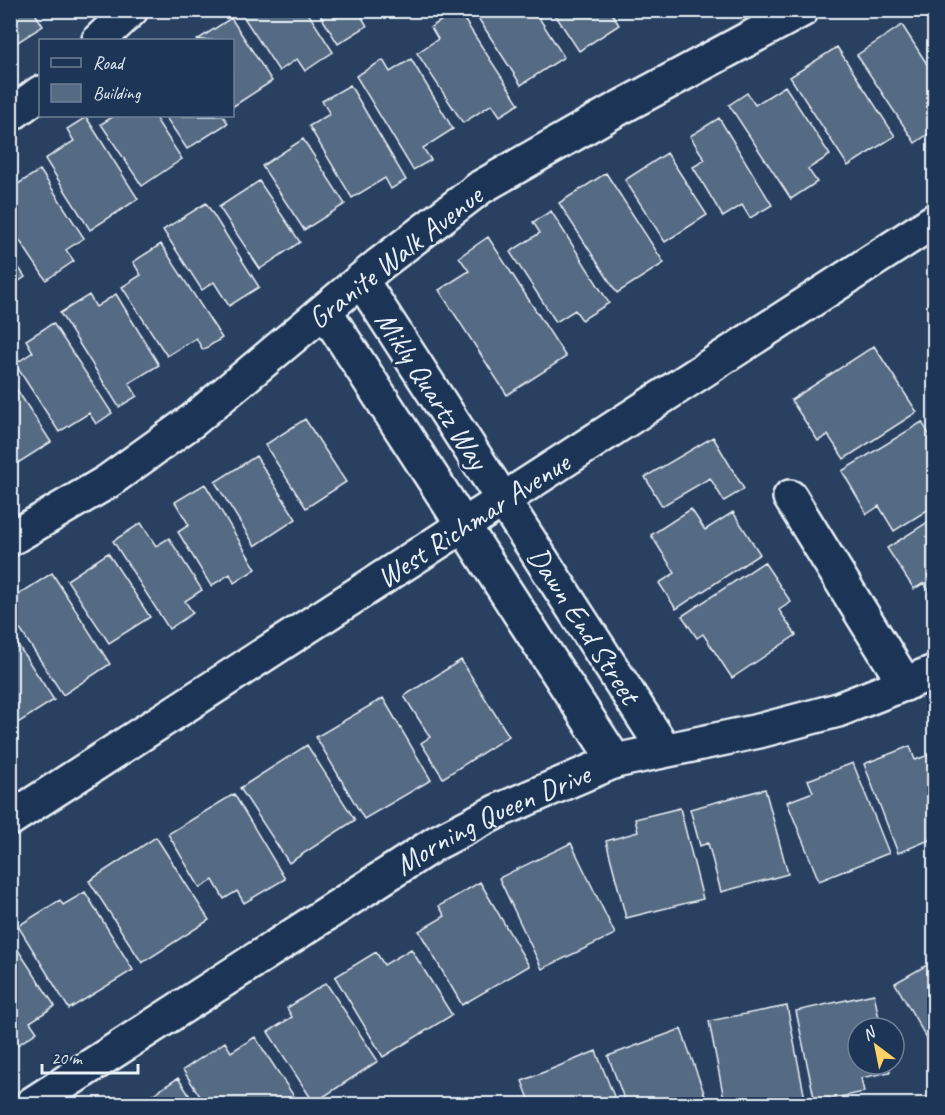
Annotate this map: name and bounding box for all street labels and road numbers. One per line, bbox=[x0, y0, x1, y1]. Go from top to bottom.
street label: Granite Walk Avenue bbox=[300, 176, 492, 337]
street label: Mikly Quartz Way bbox=[367, 304, 499, 479]
street label: West Richmar Avenue bbox=[369, 442, 578, 596]
street label: Dawn End Street bbox=[519, 539, 651, 713]
street label: Morning Queen Drive bbox=[387, 754, 598, 884]

